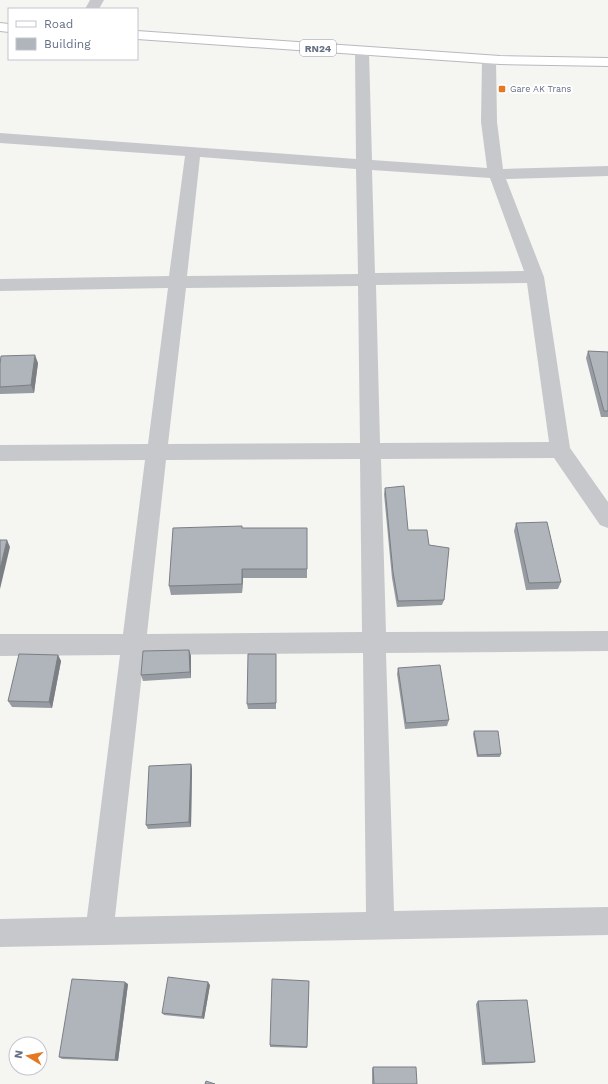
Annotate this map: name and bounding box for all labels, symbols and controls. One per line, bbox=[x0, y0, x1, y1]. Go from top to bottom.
legend bbox=[8, 8, 138, 60]
text: Road bbox=[44, 17, 73, 31]
text: Building bbox=[44, 37, 91, 51]
road number: RN24 bbox=[300, 40, 336, 56]
marker: Gare AK Trans bbox=[497, 84, 507, 94]
place label: Gare AK Trans bbox=[510, 84, 572, 94]
north arrow bbox=[8, 1036, 48, 1076]
text: N bbox=[12, 1049, 26, 1059]

